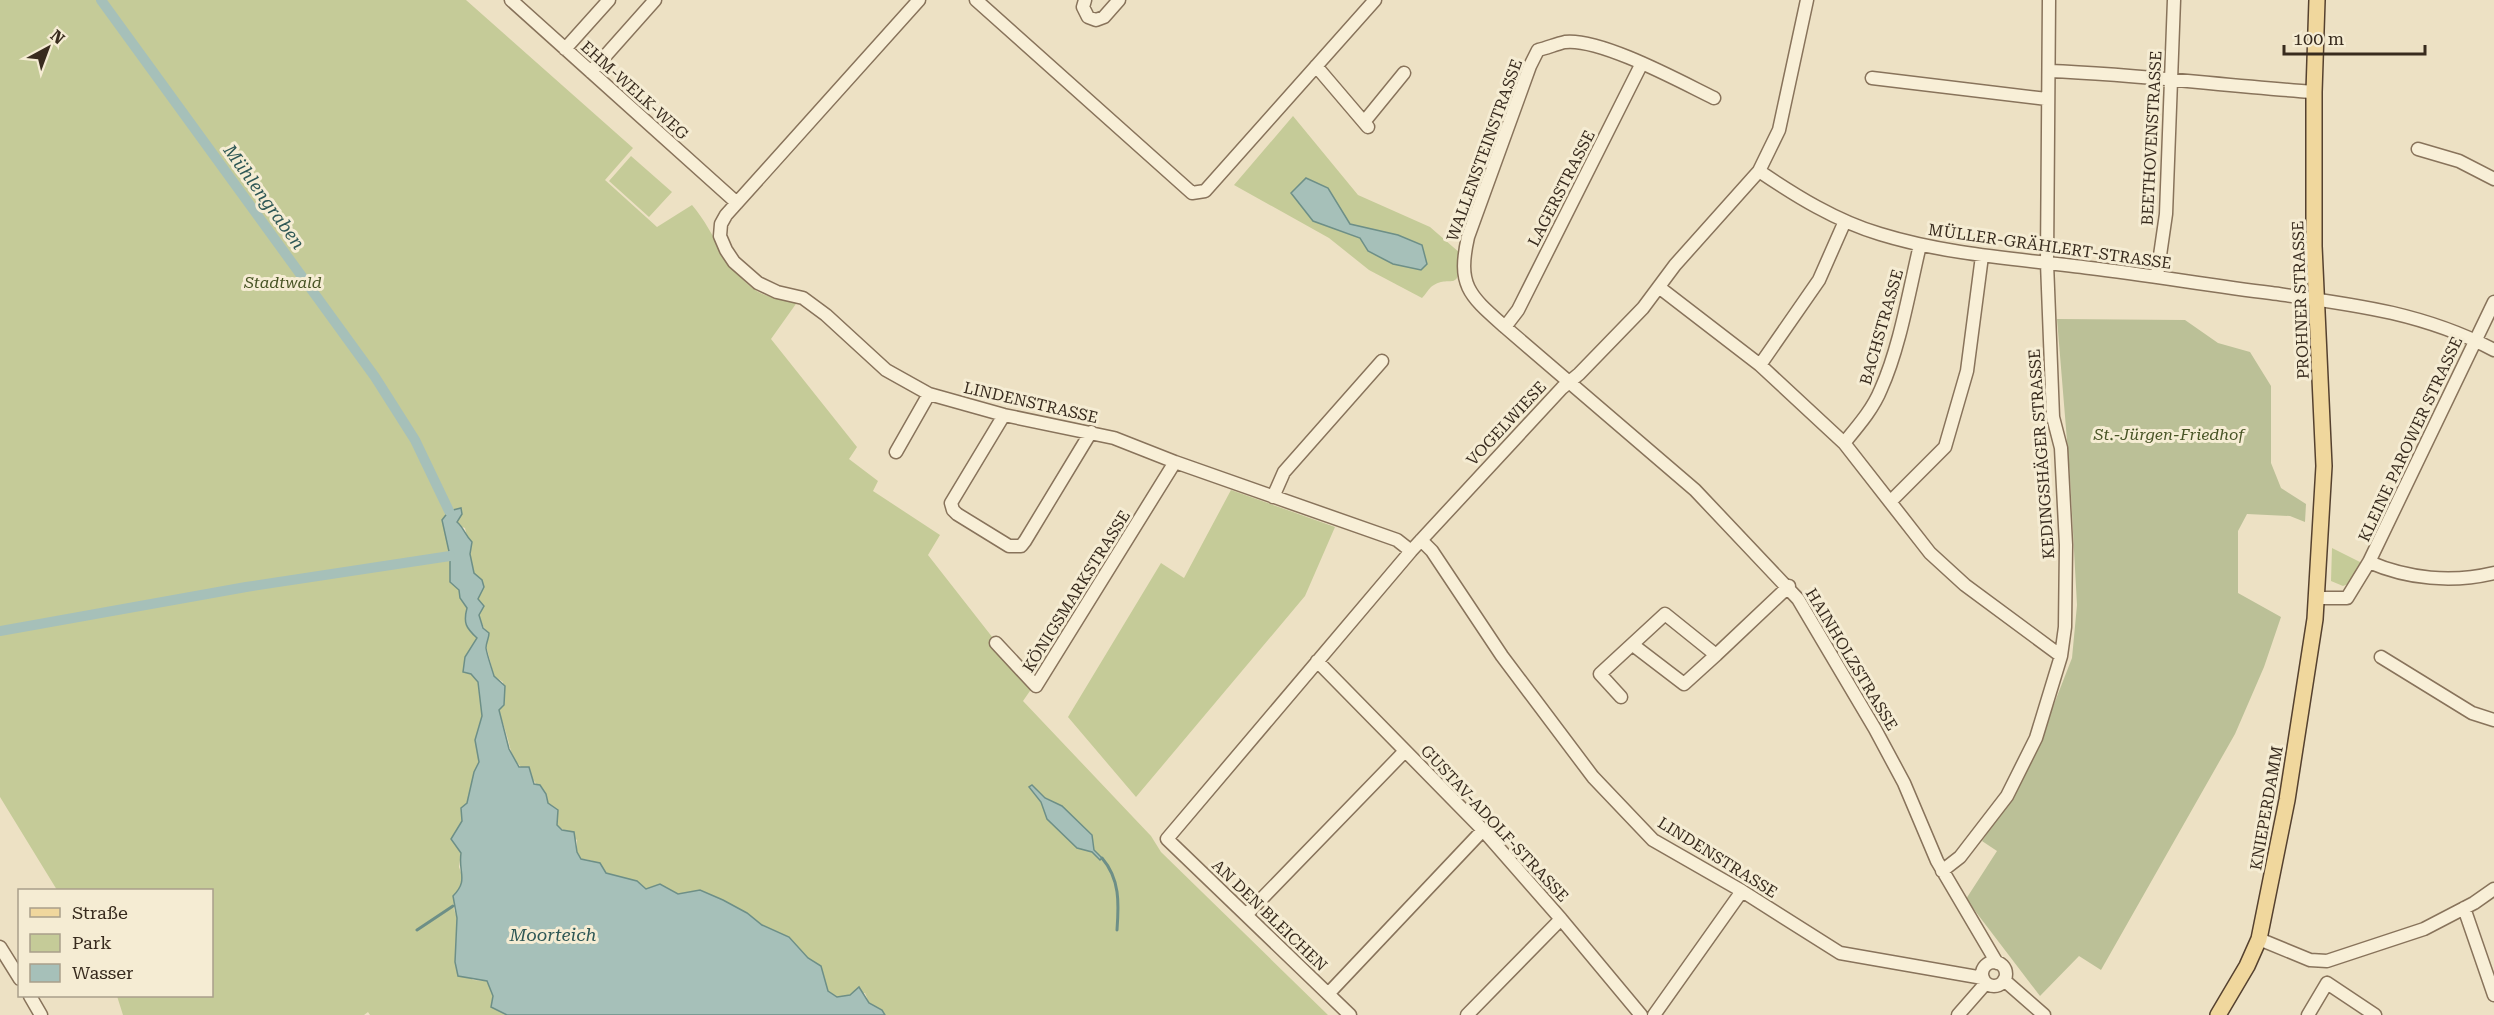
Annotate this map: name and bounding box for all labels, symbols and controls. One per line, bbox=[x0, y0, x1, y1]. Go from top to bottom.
north arrow bbox=[18, 18, 78, 78]
scale bar bbox=[2284, 18, 2425, 56]
text: N bbox=[47, 26, 68, 48]
text: 100 m bbox=[2293, 28, 2344, 49]
street label: EHM-WELK-WEG bbox=[577, 37, 693, 144]
street label: BEETHOVENSTRASSE bbox=[2137, 50, 2166, 226]
street label: WALLENSTEINSTRASSE bbox=[1443, 57, 1526, 244]
street label: LAGERSTRASSE bbox=[1524, 127, 1599, 249]
water label: Mühlengraben bbox=[219, 140, 309, 253]
street label: MÜLLER-GRÄHLERT-STRASSE bbox=[1927, 220, 2173, 273]
street label: PROHNER STRASSE bbox=[2288, 220, 2313, 380]
street label: BACHSTRASSE bbox=[1856, 267, 1907, 387]
park label: Stadtwald bbox=[243, 273, 322, 292]
street label: KLEINE PAROWER STRASSE bbox=[2354, 334, 2466, 545]
street label: KEDINGSHÄGER STRASSE bbox=[2025, 348, 2058, 560]
street label: VOGELWIESE bbox=[1462, 377, 1550, 469]
street label: LINDENSTRASSE bbox=[962, 378, 1100, 427]
park label: St.-Jürgen-Friedhof bbox=[2093, 425, 2246, 444]
street label: KÖNIGSMARKSTRASSE bbox=[1019, 507, 1134, 676]
street label: HAINHOLZSTRASSE bbox=[1802, 585, 1902, 734]
street label: GUSTAV-ADOLF-STRASSE bbox=[1417, 741, 1572, 906]
street label: KNIEPERDAMM bbox=[2246, 744, 2287, 872]
street label: LINDENSTRASSE bbox=[1654, 813, 1781, 902]
street label: AN DEN BLEICHEN bbox=[1208, 856, 1331, 975]
legend bbox=[18, 889, 213, 997]
text: Straße bbox=[72, 902, 128, 923]
water label: Moorteich bbox=[509, 924, 597, 945]
text: Park bbox=[72, 932, 112, 953]
text: Wasser bbox=[72, 962, 133, 983]

